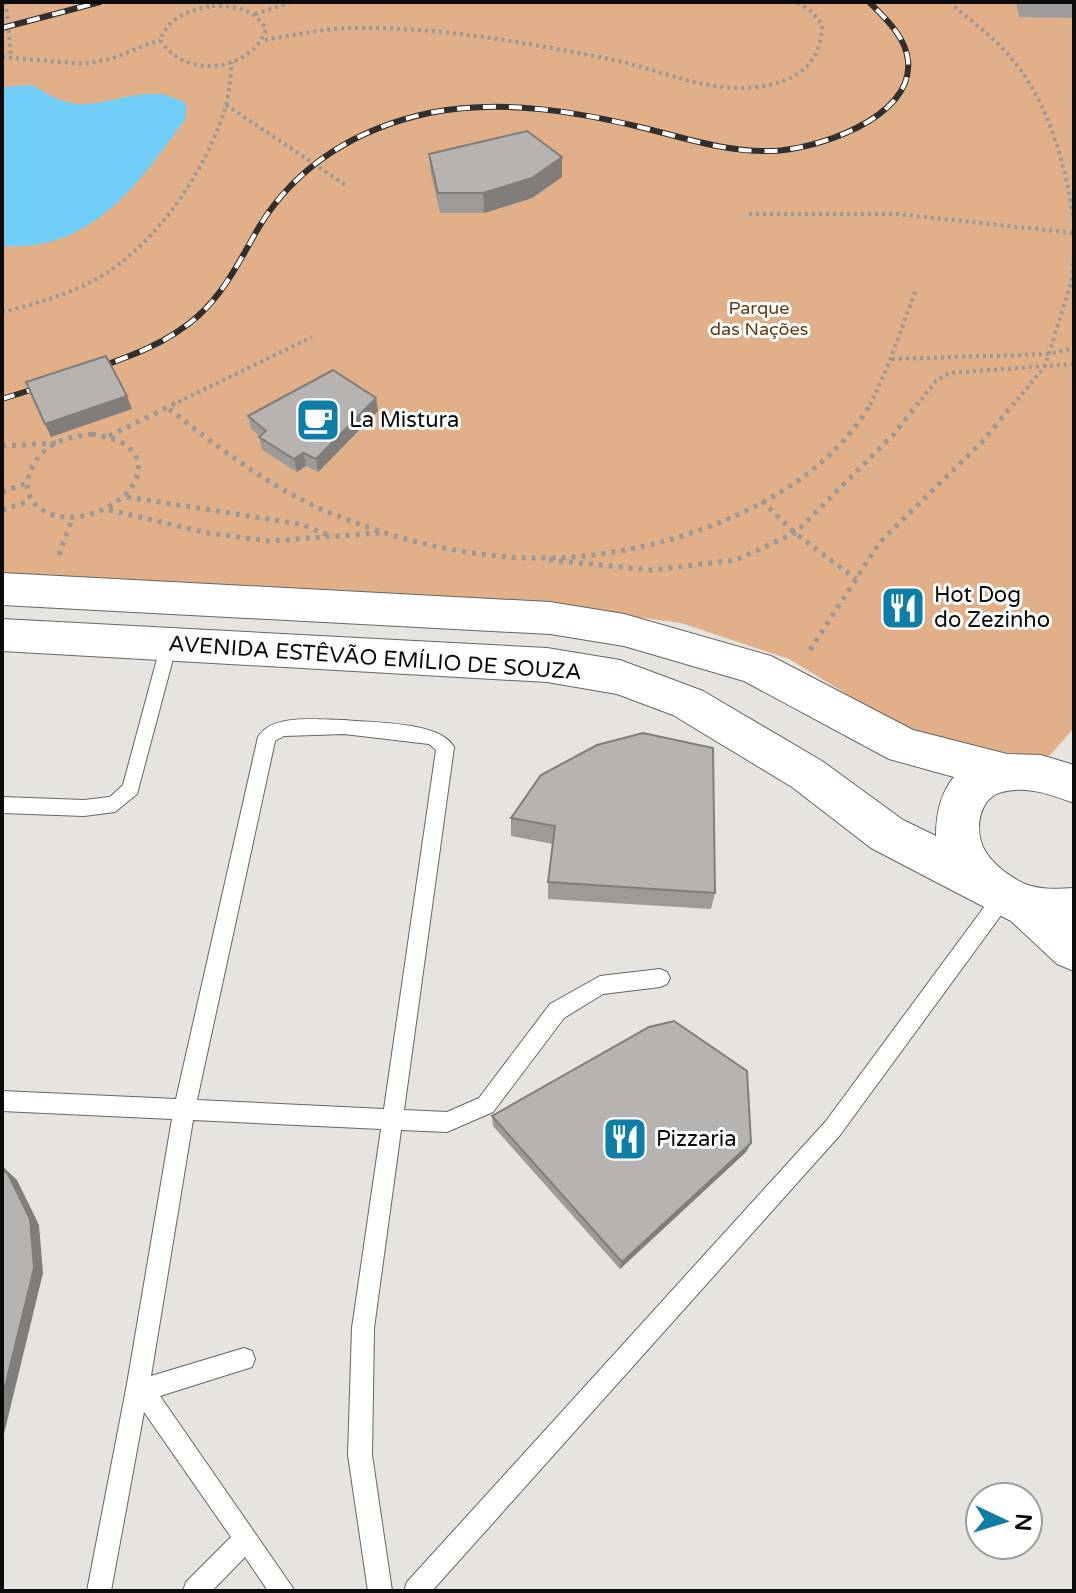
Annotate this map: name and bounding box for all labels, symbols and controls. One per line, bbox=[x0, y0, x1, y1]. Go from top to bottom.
park label: Parque das Nações bbox=[710, 297, 808, 340]
cafe icon: La Mistura bbox=[294, 396, 342, 444]
place label: La Mistura bbox=[349, 407, 459, 433]
place label: Hot Dog do Zezinho bbox=[934, 582, 1050, 633]
restaurant icon: Hot Dog do Zezinho bbox=[879, 584, 927, 632]
street label: AVENIDA ESTÊVÃO EMÍLIO DE SOUZA bbox=[168, 630, 583, 685]
restaurant icon: Pizzaria bbox=[601, 1115, 649, 1163]
place label: Pizzaria bbox=[656, 1126, 737, 1152]
north arrow bbox=[964, 1481, 1044, 1561]
text: N bbox=[1009, 1513, 1037, 1532]

